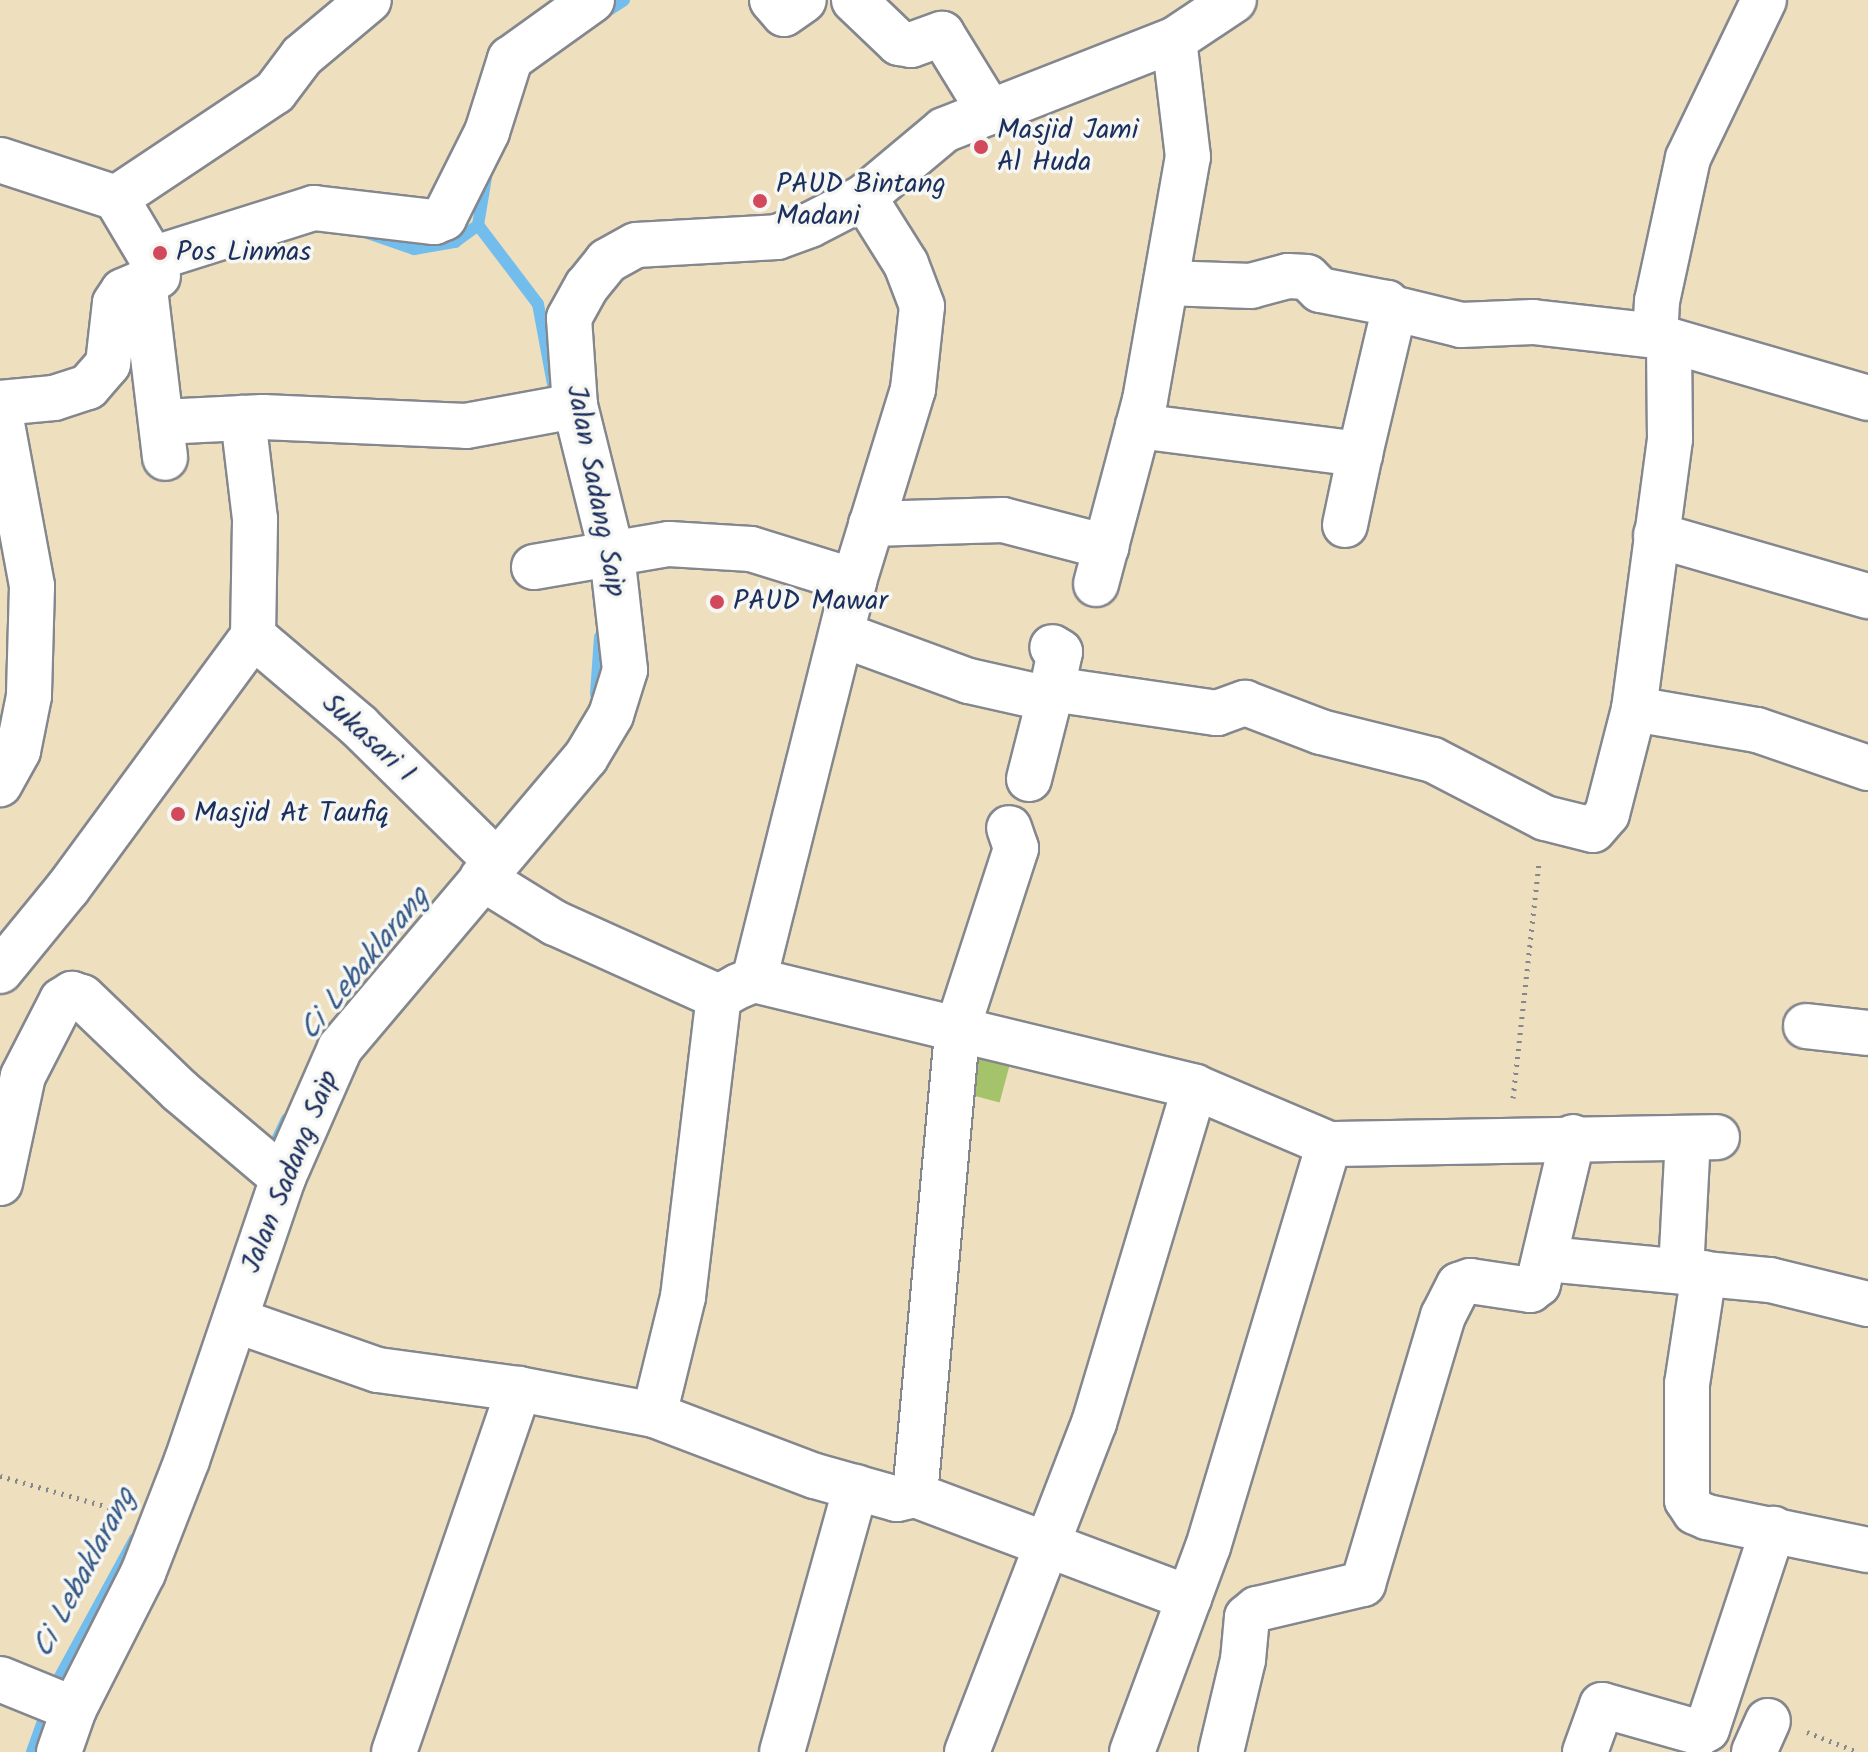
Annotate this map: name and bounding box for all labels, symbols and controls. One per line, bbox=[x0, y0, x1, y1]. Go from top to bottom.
place label: Masjid Jami Al Huda bbox=[997, 114, 1138, 180]
marker: Masjid Jami Al Huda bbox=[972, 138, 990, 156]
place label: PAUD Bintang Madani bbox=[776, 168, 946, 234]
marker: PAUD Bintang Madani bbox=[751, 192, 769, 210]
place label: Pos Linmas bbox=[176, 236, 311, 270]
marker: Pos Linmas bbox=[151, 244, 169, 262]
street label: Jalan Sadang Saip bbox=[558, 382, 632, 600]
place label: PAUD Mawar bbox=[733, 585, 888, 619]
marker: PAUD Mawar bbox=[708, 593, 726, 611]
street label: Sukasari I bbox=[314, 687, 422, 791]
place label: Masjid At Taufiq bbox=[194, 797, 389, 831]
marker: Masjid At Taufiq bbox=[169, 805, 187, 823]
water label: Ci Lebaklarang bbox=[292, 880, 438, 1048]
street label: Jalan Sadang Saip bbox=[235, 1066, 347, 1278]
water label: Ci Lebaklarang bbox=[25, 1482, 145, 1664]

